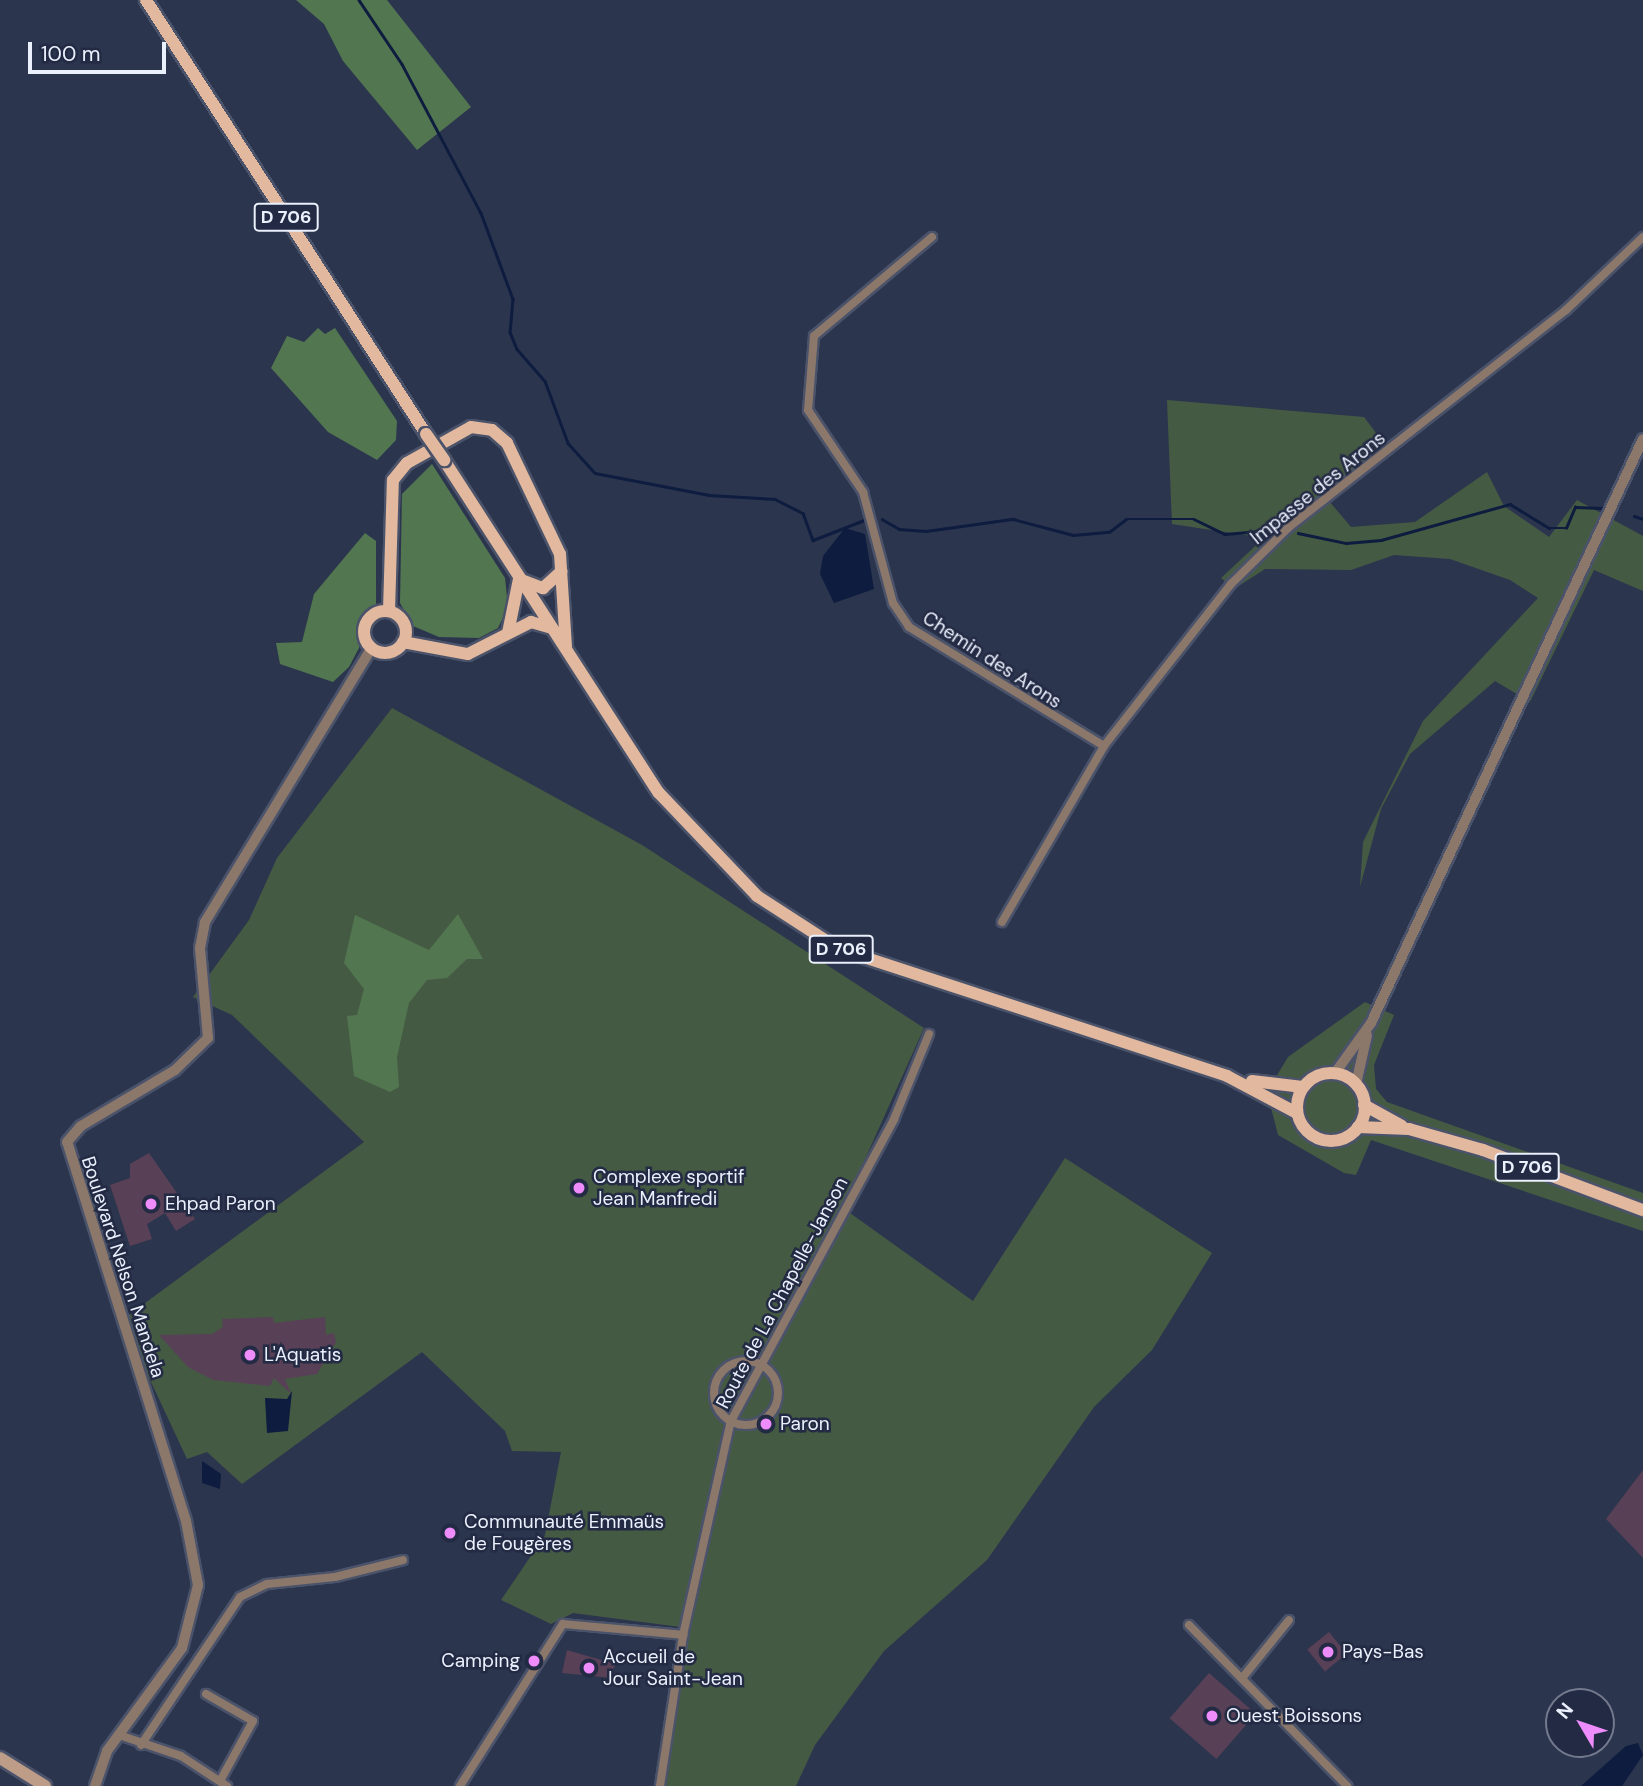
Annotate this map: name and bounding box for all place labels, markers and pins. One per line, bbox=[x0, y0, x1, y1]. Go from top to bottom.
place label: Complexe sportif Jean Manfredi bbox=[593, 1166, 744, 1210]
marker: Complexe sportif Jean Manfredi bbox=[571, 1180, 587, 1196]
place label: Ehpad Paron bbox=[165, 1193, 276, 1215]
marker: Ehpad Paron bbox=[143, 1196, 159, 1212]
place label: L'Aquatis bbox=[264, 1344, 341, 1366]
marker: L'Aquatis bbox=[242, 1347, 258, 1363]
place label: Paron bbox=[780, 1413, 830, 1435]
marker: Paron bbox=[758, 1416, 774, 1432]
place label: Communauté Emmaüs de Fougères bbox=[464, 1511, 664, 1555]
marker: Communauté Emmaüs de Fougères bbox=[442, 1525, 458, 1541]
place label: Pays-Bas bbox=[1342, 1641, 1424, 1663]
marker: Pays-Bas bbox=[1320, 1644, 1336, 1660]
place label: Accueil de Jour Saint-Jean bbox=[603, 1646, 743, 1690]
place label: Camping bbox=[441, 1650, 520, 1672]
marker: Camping bbox=[526, 1653, 542, 1669]
marker: Accueil de Jour Saint-Jean bbox=[581, 1660, 597, 1676]
place label: Ouest Boissons bbox=[1226, 1705, 1362, 1727]
marker: Ouest Boissons bbox=[1204, 1708, 1220, 1724]

